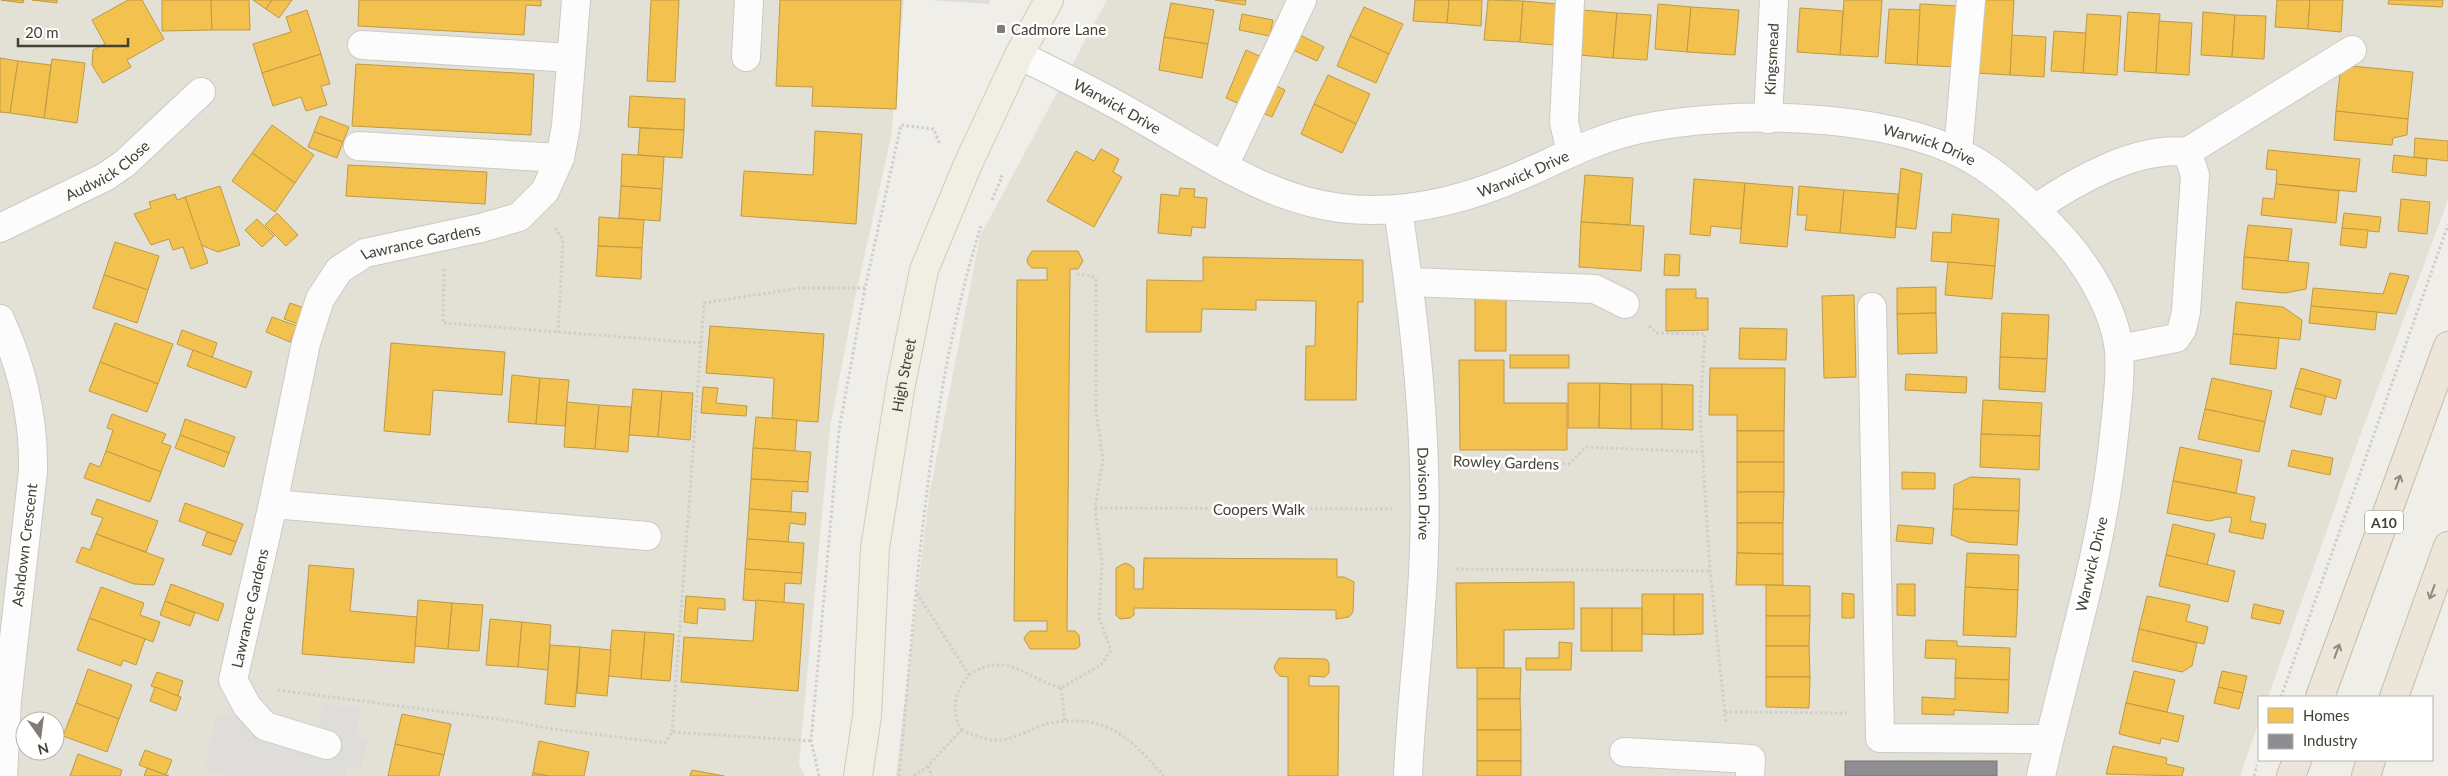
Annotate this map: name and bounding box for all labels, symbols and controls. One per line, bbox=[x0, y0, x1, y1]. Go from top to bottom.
scale bar bbox=[18, 15, 128, 47]
place label: Cadmore Lane bbox=[1011, 20, 1106, 38]
street label: Kingsmead bbox=[1760, 22, 1782, 96]
text: 20 m bbox=[25, 23, 59, 41]
marker: Cadmore Lane bbox=[995, 23, 1007, 35]
street label: Warwick Drive bbox=[1071, 75, 1165, 137]
street label: Warwick Drive bbox=[1881, 120, 1979, 169]
street label: Audwick Close bbox=[62, 136, 153, 204]
street label: Warwick Drive bbox=[1475, 146, 1572, 201]
street label: Lawrance Gardens bbox=[357, 219, 482, 263]
street label: High Street bbox=[888, 336, 919, 413]
street label: Davison Drive bbox=[1414, 447, 1434, 540]
street label: Rowley Gardens bbox=[1453, 451, 1559, 473]
one-way arrow bbox=[2394, 475, 2403, 491]
street label: Ashdown Crescent bbox=[8, 482, 41, 608]
street label: Coopers Walk bbox=[1213, 500, 1305, 518]
road number: A10 bbox=[2365, 511, 2403, 534]
street label: Warwick Drive bbox=[2071, 514, 2111, 613]
street label: Lawrance Gardens bbox=[227, 547, 272, 669]
one-way arrow bbox=[2427, 584, 2436, 599]
one-way arrow bbox=[2333, 644, 2342, 660]
legend bbox=[2258, 696, 2433, 761]
text: Homes bbox=[2303, 706, 2349, 724]
north arrow bbox=[15, 711, 65, 761]
text: Industry bbox=[2303, 731, 2358, 749]
text: N bbox=[36, 740, 51, 759]

